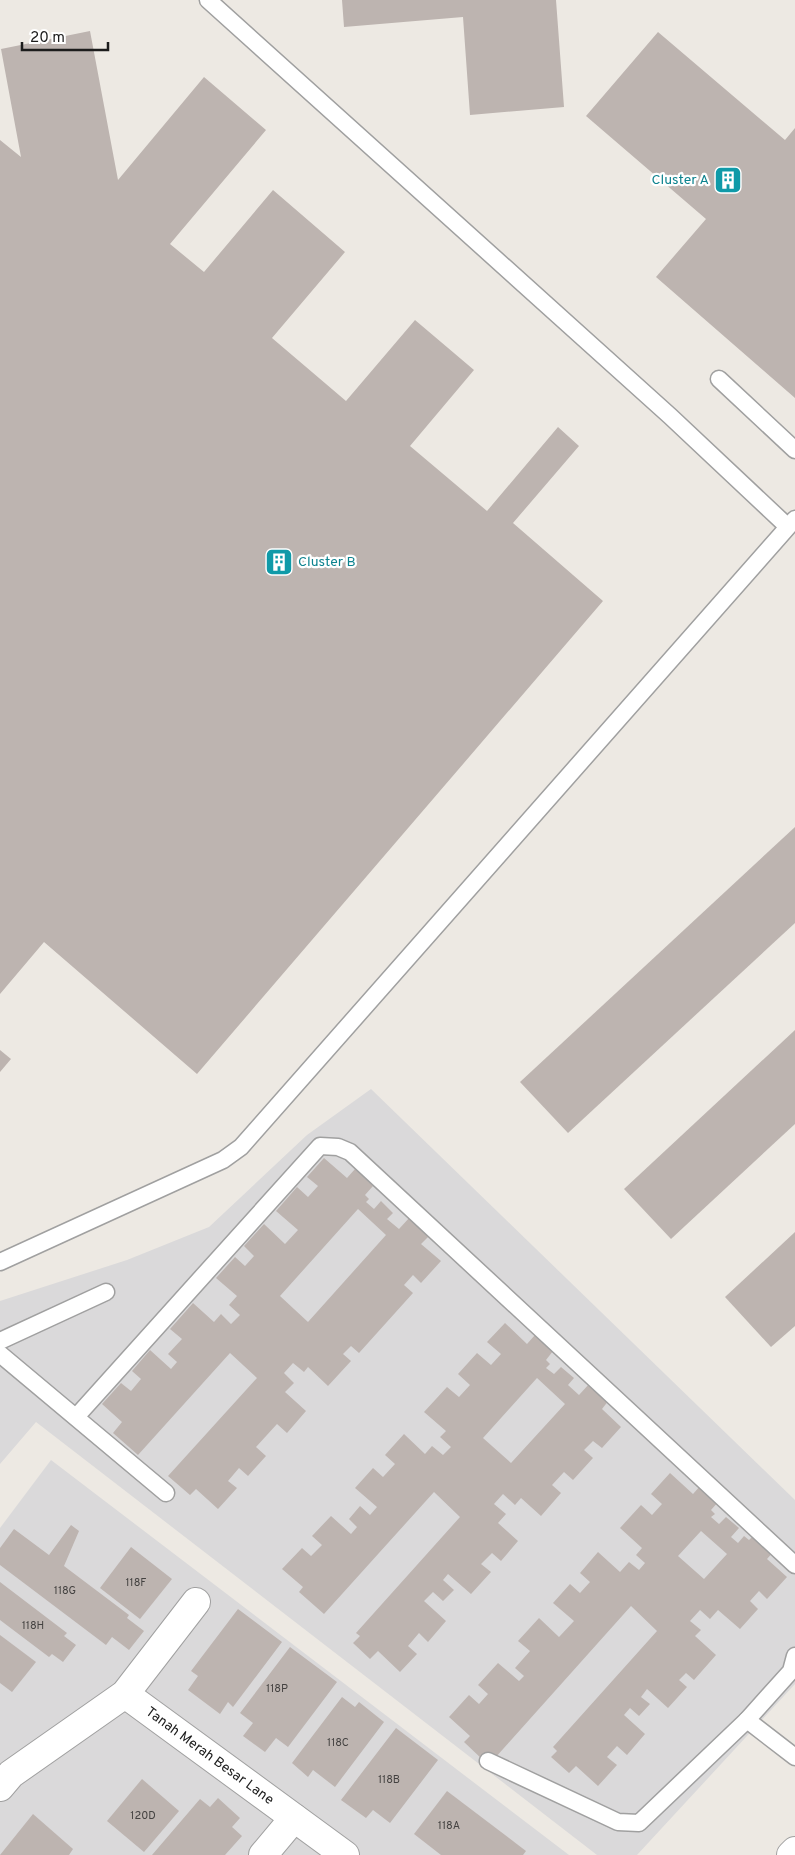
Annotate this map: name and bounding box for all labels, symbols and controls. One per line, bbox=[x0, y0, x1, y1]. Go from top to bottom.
scale bar bbox=[22, 20, 109, 52]
text: 20 m bbox=[30, 29, 65, 48]
building icon: Cluster A bbox=[713, 165, 743, 195]
place label: Cluster A bbox=[651, 172, 709, 189]
building icon: Cluster B bbox=[264, 547, 294, 577]
place label: Cluster B bbox=[298, 554, 356, 571]
house number: 118F bbox=[125, 1576, 147, 1590]
house number: 118G bbox=[54, 1584, 76, 1598]
house number: 118H bbox=[22, 1619, 44, 1633]
house number: 118P bbox=[266, 1682, 288, 1696]
street label: Tanah Merah Besar Lane bbox=[142, 1704, 277, 1808]
house number: 118C bbox=[327, 1736, 349, 1750]
house number: 118B bbox=[378, 1773, 400, 1787]
house number: 120D bbox=[130, 1809, 156, 1823]
house number: 118A bbox=[438, 1819, 460, 1833]

